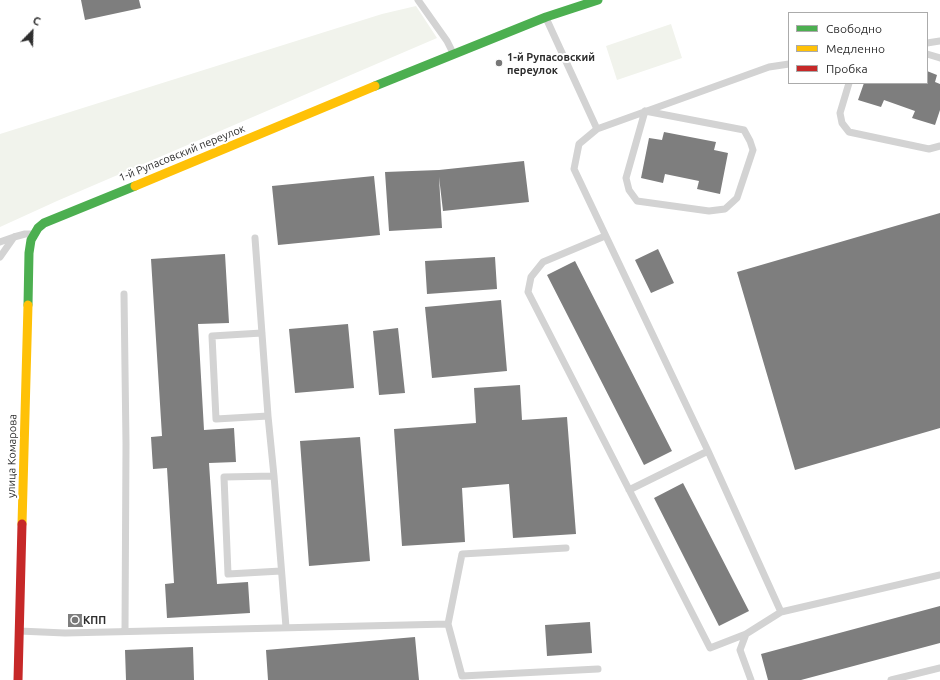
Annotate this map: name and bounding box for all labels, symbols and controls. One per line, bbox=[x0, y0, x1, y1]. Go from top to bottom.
north arrow bbox=[12, 12, 52, 52]
legend bbox=[788, 12, 928, 84]
text: С bbox=[31, 14, 42, 28]
text: Свободно bbox=[826, 22, 882, 35]
text: Медленно bbox=[826, 42, 885, 55]
place label: 1-й Рупасовский переулок bbox=[507, 50, 595, 76]
marker: 1-й Рупасовский переулок bbox=[494, 58, 504, 68]
text: Пробка bbox=[826, 62, 868, 75]
street label: 1-й Рупасовский переулок bbox=[117, 122, 247, 184]
street label: улица Комарова bbox=[5, 414, 19, 498]
place label: КПП bbox=[83, 613, 106, 627]
marker: КПП bbox=[70, 615, 80, 625]

